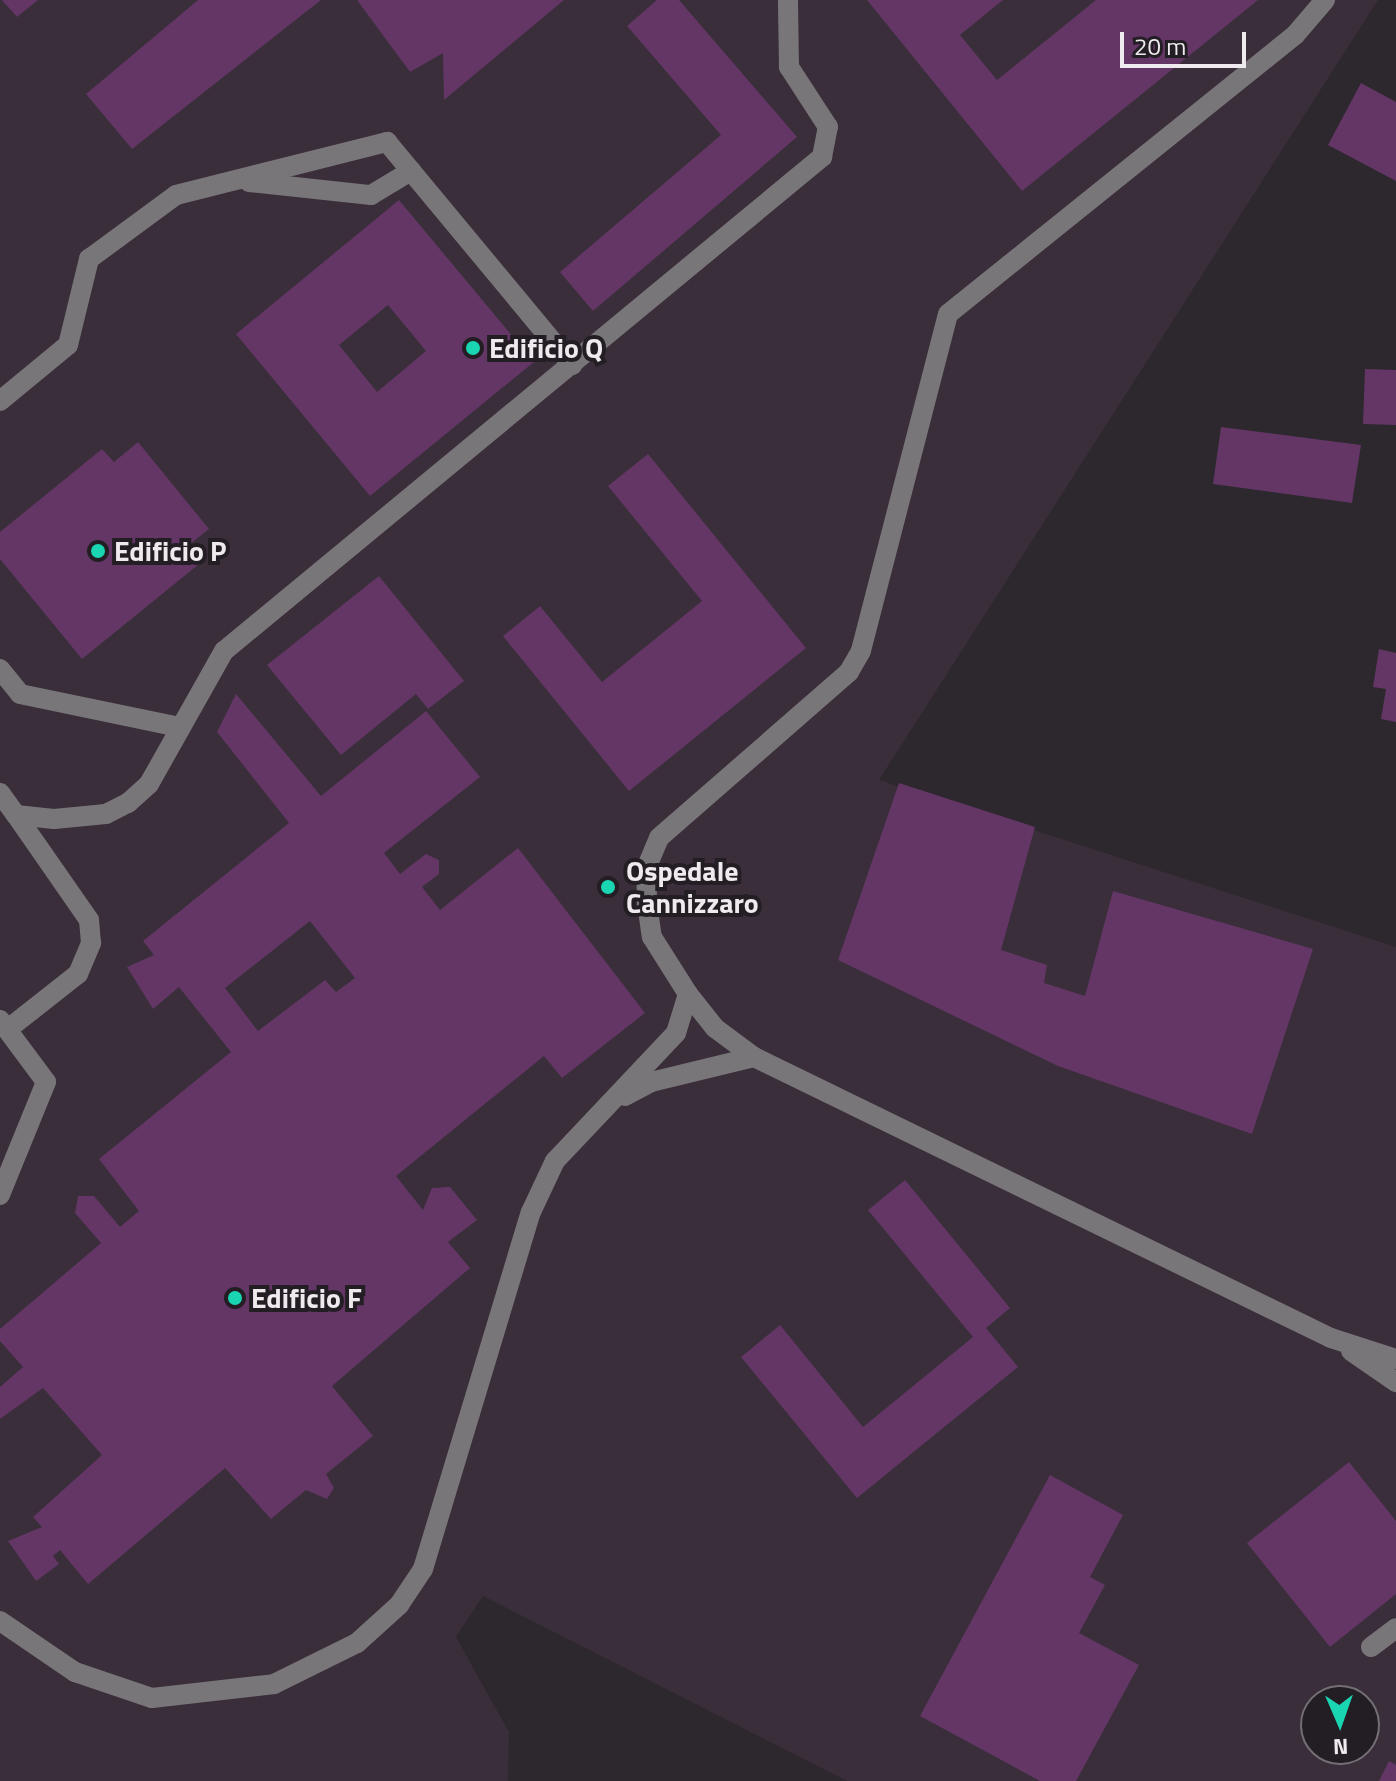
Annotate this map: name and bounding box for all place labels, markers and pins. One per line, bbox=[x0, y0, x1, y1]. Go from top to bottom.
place label: Edificio Q bbox=[489, 331, 603, 365]
marker: Edificio Q bbox=[464, 339, 482, 357]
place label: Edificio P bbox=[114, 534, 226, 568]
marker: Edificio P bbox=[89, 542, 107, 560]
place label: Ospedale Cannizzaro bbox=[626, 854, 759, 920]
marker: Ospedale Cannizzaro bbox=[597, 876, 619, 898]
place label: Edificio F bbox=[251, 1281, 362, 1315]
marker: Edificio F bbox=[226, 1289, 244, 1307]

